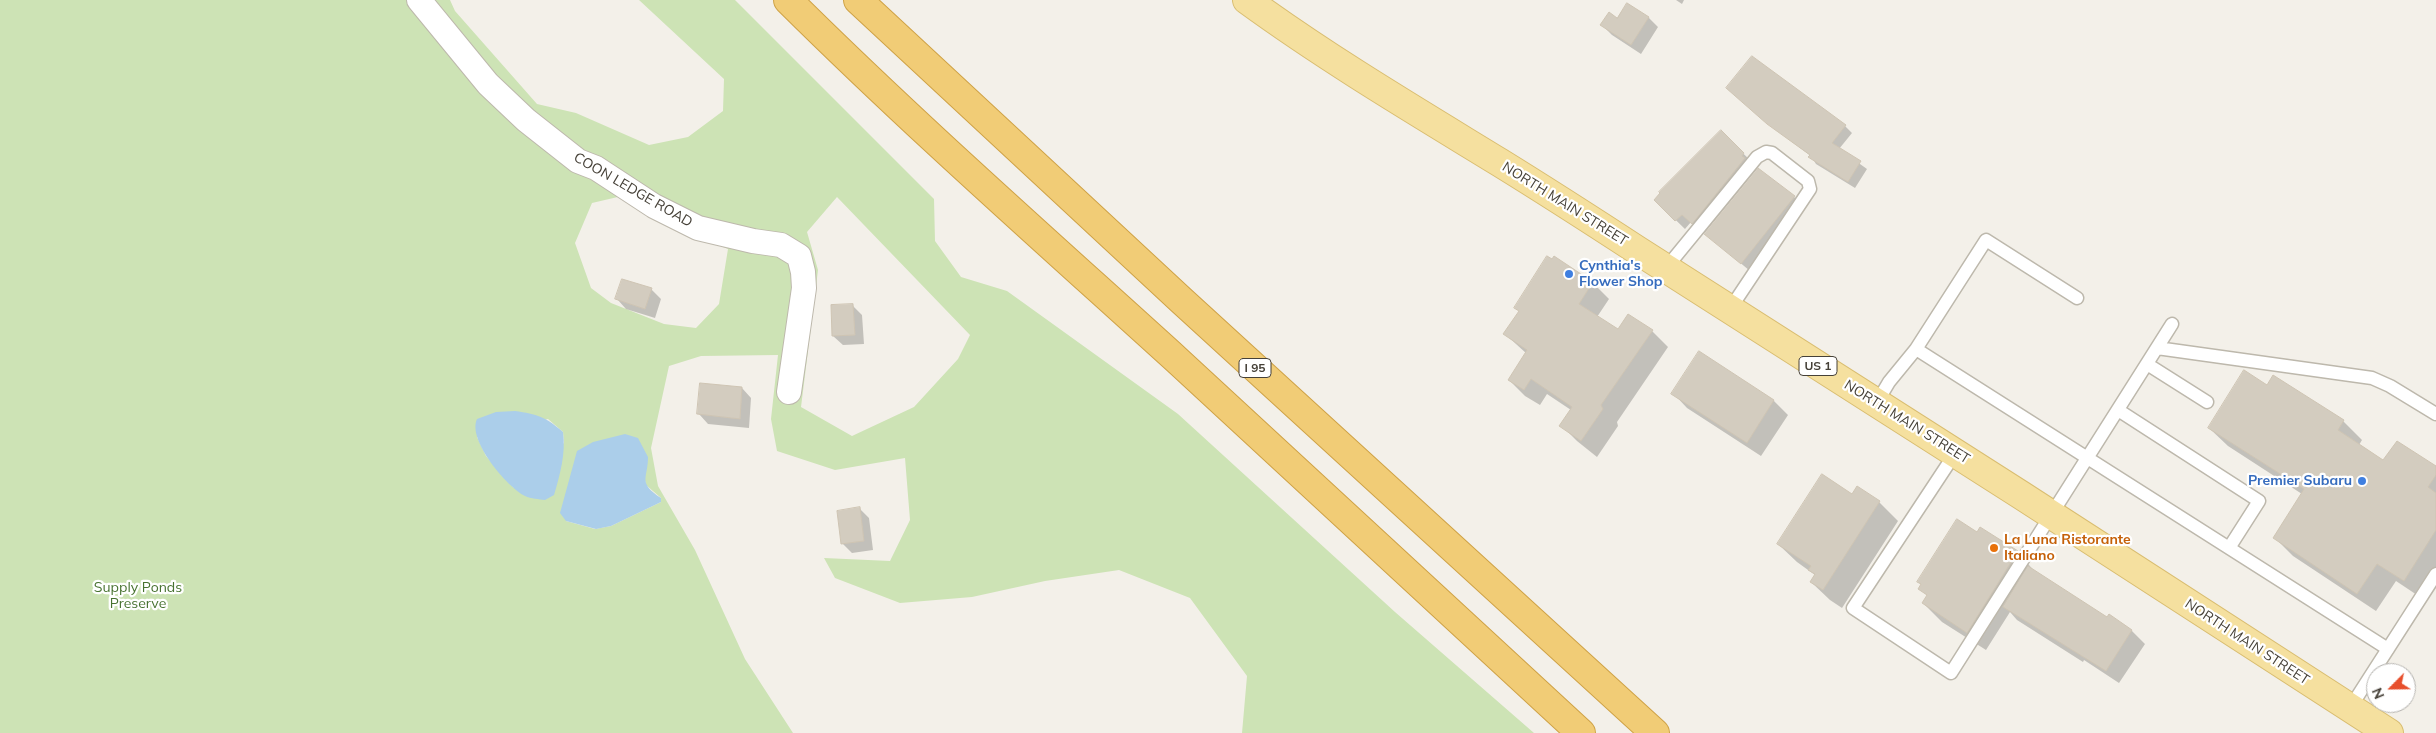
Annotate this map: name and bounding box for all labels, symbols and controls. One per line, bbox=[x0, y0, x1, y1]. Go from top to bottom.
street label: COON LEDGE ROAD bbox=[571, 149, 695, 231]
street label: NORTH MAIN STREET bbox=[1499, 158, 1631, 250]
place label: Cynthia's Flower Shop bbox=[1579, 258, 1662, 290]
marker: Cynthia's Flower Shop bbox=[1563, 268, 1575, 280]
road number: US 1 bbox=[1799, 356, 1837, 376]
road number: I 95 bbox=[1239, 358, 1271, 378]
street label: NORTH MAIN STREET bbox=[1841, 376, 1973, 468]
place label: Premier Subaru bbox=[2248, 473, 2352, 489]
marker: Premier Subaru bbox=[2356, 475, 2368, 487]
place label: La Luna Ristorante Italiano bbox=[2004, 532, 2131, 564]
marker: La Luna Ristorante Italiano bbox=[1988, 542, 2000, 554]
park label: Supply Ponds Preserve bbox=[94, 580, 182, 612]
street label: NORTH MAIN STREET bbox=[2182, 595, 2312, 689]
north arrow bbox=[2366, 663, 2416, 713]
text: N bbox=[2368, 685, 2388, 702]

